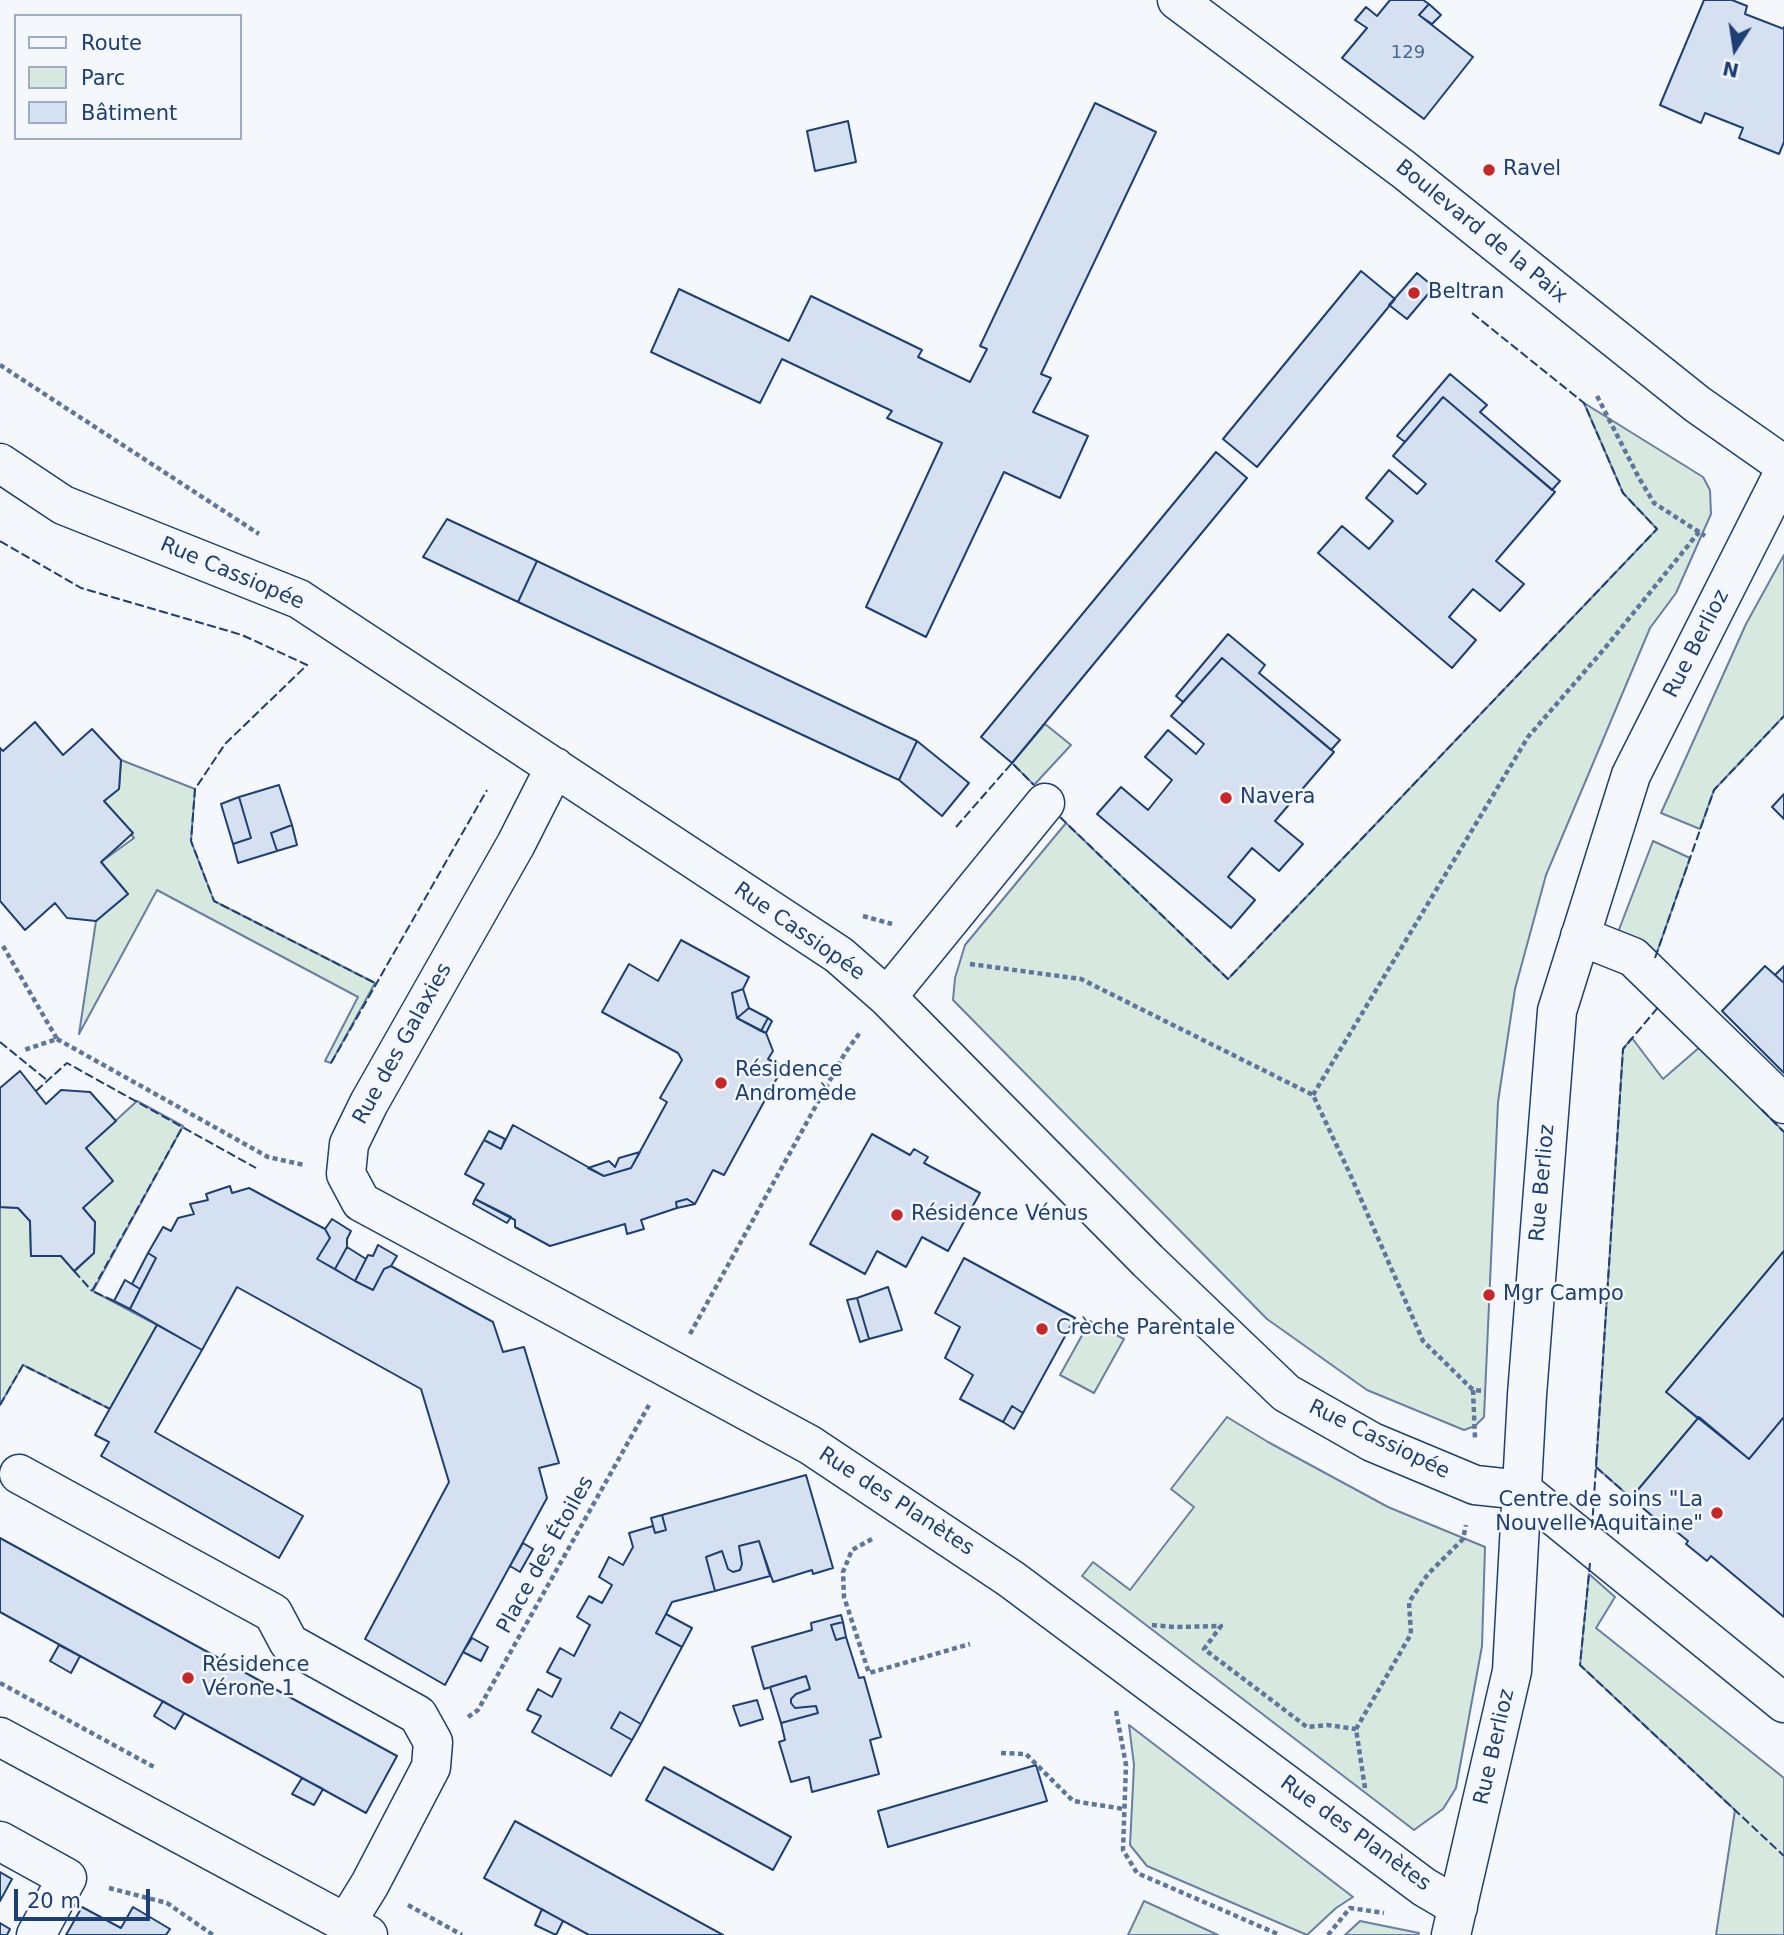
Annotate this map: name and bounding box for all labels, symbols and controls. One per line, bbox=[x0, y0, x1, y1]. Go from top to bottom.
legend bbox=[14, 14, 242, 140]
north arrow bbox=[1700, 14, 1770, 84]
text: Route bbox=[81, 31, 142, 55]
house number: 129 bbox=[1391, 42, 1425, 64]
text: N bbox=[1721, 57, 1741, 82]
text: Parc bbox=[81, 66, 125, 90]
text: Bâtiment bbox=[81, 101, 177, 125]
street label: Boulevard de la Paix bbox=[1390, 155, 1572, 309]
place label: Ravel bbox=[1503, 157, 1561, 183]
marker: Ravel bbox=[1481, 162, 1497, 178]
place label: Beltran bbox=[1428, 280, 1504, 306]
marker: Beltran bbox=[1406, 285, 1422, 301]
street label: Rue Cassiopée bbox=[156, 532, 308, 616]
street label: Rue Berlioz bbox=[1659, 586, 1735, 702]
place label: Navera bbox=[1240, 785, 1315, 811]
marker: Navera bbox=[1218, 790, 1234, 806]
street label: Rue Cassiopée bbox=[729, 878, 869, 986]
street label: Rue des Galaxies bbox=[348, 959, 458, 1129]
place label: Résidence Andromède bbox=[735, 1058, 857, 1108]
marker: Résidence Andromède bbox=[713, 1075, 729, 1091]
street label: Rue Berlioz bbox=[1525, 1123, 1561, 1243]
place label: Résidence Vénus bbox=[911, 1202, 1088, 1228]
marker: Résidence Vénus bbox=[889, 1207, 905, 1223]
place label: Mgr Campo bbox=[1503, 1282, 1624, 1308]
marker: Mgr Campo bbox=[1481, 1287, 1497, 1303]
place label: Crèche Parentale bbox=[1056, 1316, 1235, 1342]
marker: Crèche Parentale bbox=[1034, 1321, 1050, 1337]
street label: Rue Cassiopée bbox=[1304, 1395, 1454, 1485]
street label: Rue des Planètes bbox=[814, 1442, 978, 1562]
street label: Place des Étoiles bbox=[492, 1472, 600, 1638]
place label: Centre de soins "La Nouvelle Aquitaine" bbox=[1495, 1488, 1703, 1538]
marker: Centre de soins "La Nouvelle Aquitaine" bbox=[1709, 1505, 1725, 1521]
place label: Résidence Vérone 1 bbox=[202, 1653, 309, 1703]
marker: Résidence Vérone 1 bbox=[180, 1670, 196, 1686]
street label: Rue Berlioz bbox=[1469, 1687, 1521, 1807]
street label: Rue des Planètes bbox=[1275, 1771, 1435, 1897]
scale bar bbox=[18, 1876, 154, 1920]
text: 20 m bbox=[27, 1889, 81, 1913]

